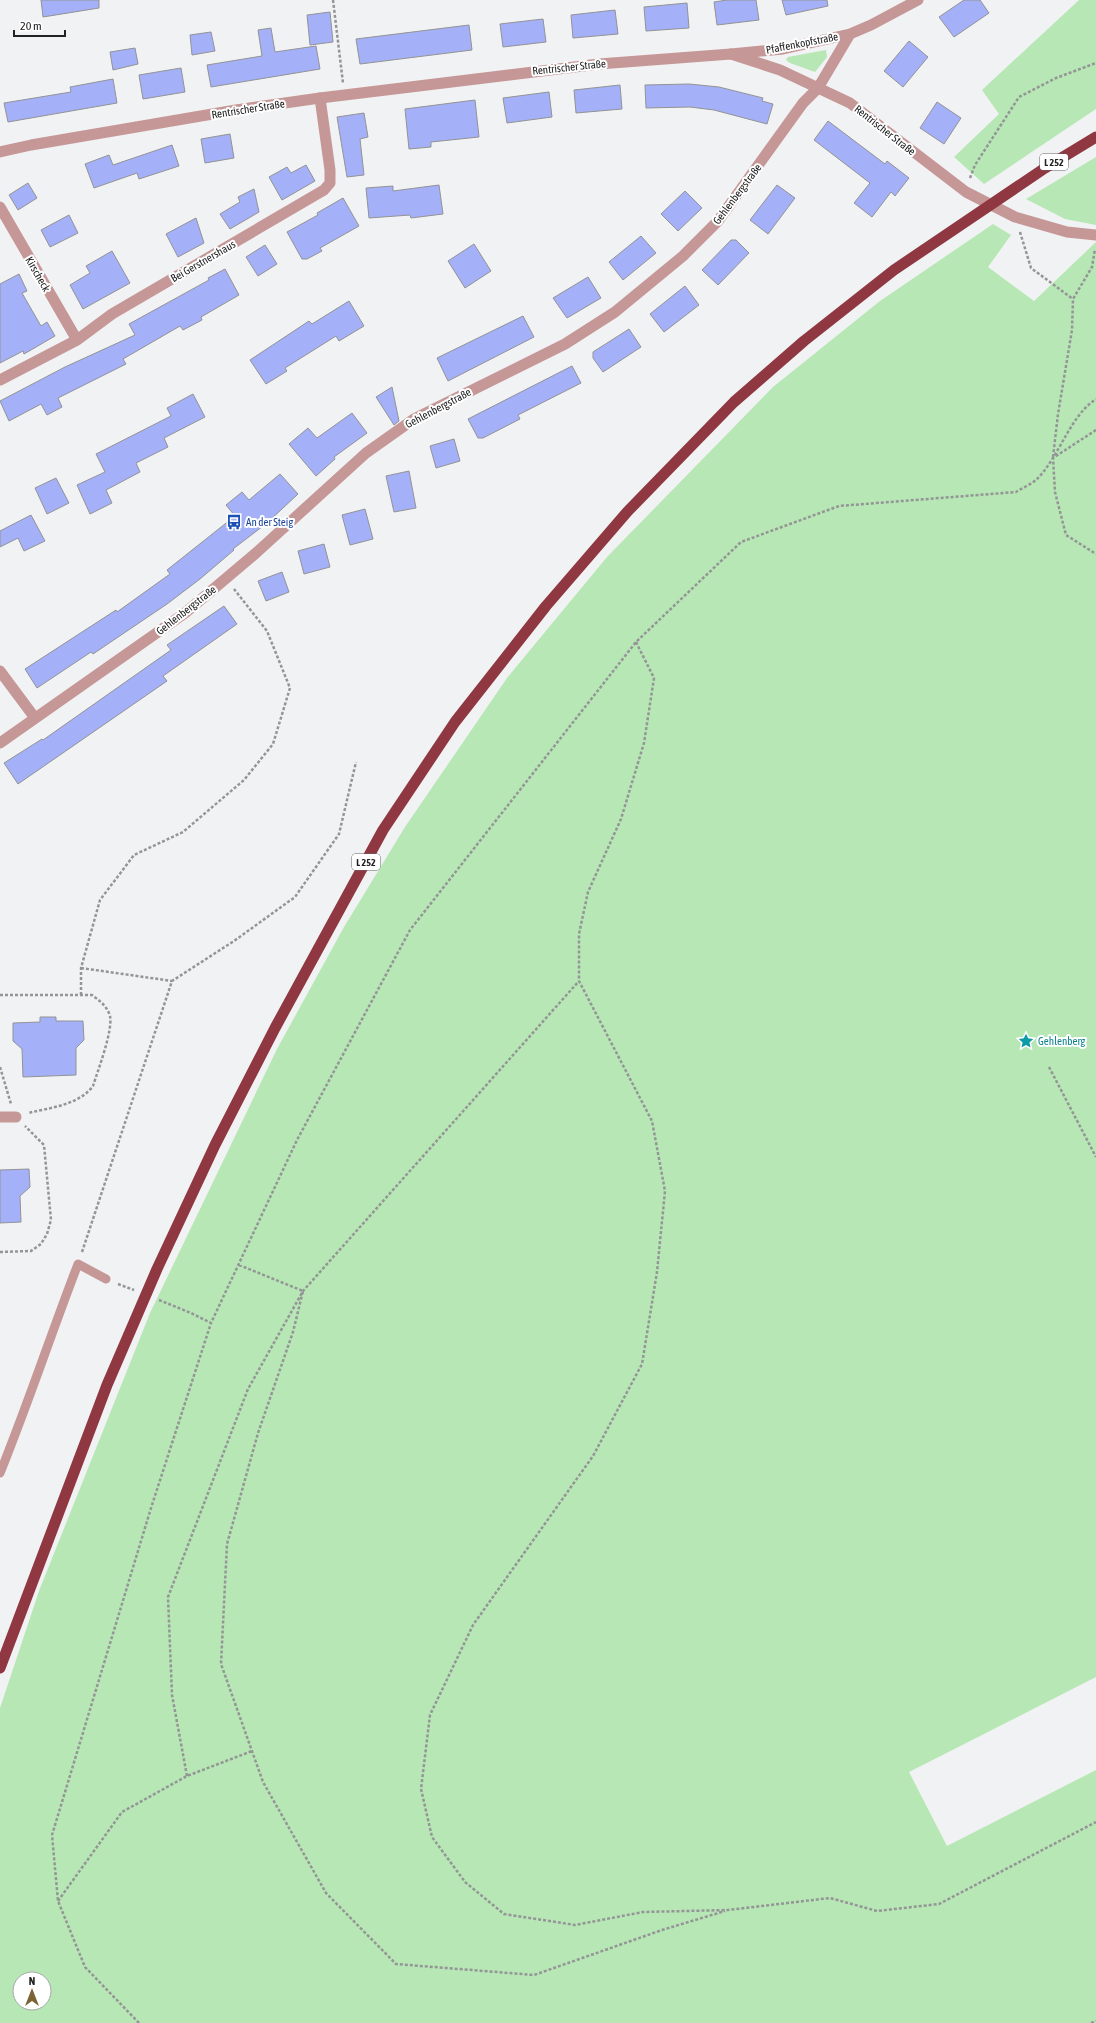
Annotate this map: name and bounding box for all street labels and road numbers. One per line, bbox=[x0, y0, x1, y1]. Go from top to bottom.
street label: Pfaffenkopfstraße bbox=[765, 30, 839, 56]
street label: Rentrischer Straße bbox=[532, 57, 606, 77]
street label: Rentrischer Straße bbox=[211, 97, 285, 121]
street label: Rentrischer Straße bbox=[852, 103, 918, 157]
road number: L 252 bbox=[1040, 154, 1068, 170]
street label: Gehlenbergstraße bbox=[710, 161, 764, 227]
street label: Bei Gerstnershaus bbox=[169, 238, 237, 284]
street label: Kirscheck bbox=[23, 254, 53, 294]
street label: Gehlenbergstraße bbox=[403, 386, 473, 430]
street label: Gehlenbergstraße bbox=[154, 583, 218, 637]
road number: L 252 bbox=[352, 854, 380, 870]

